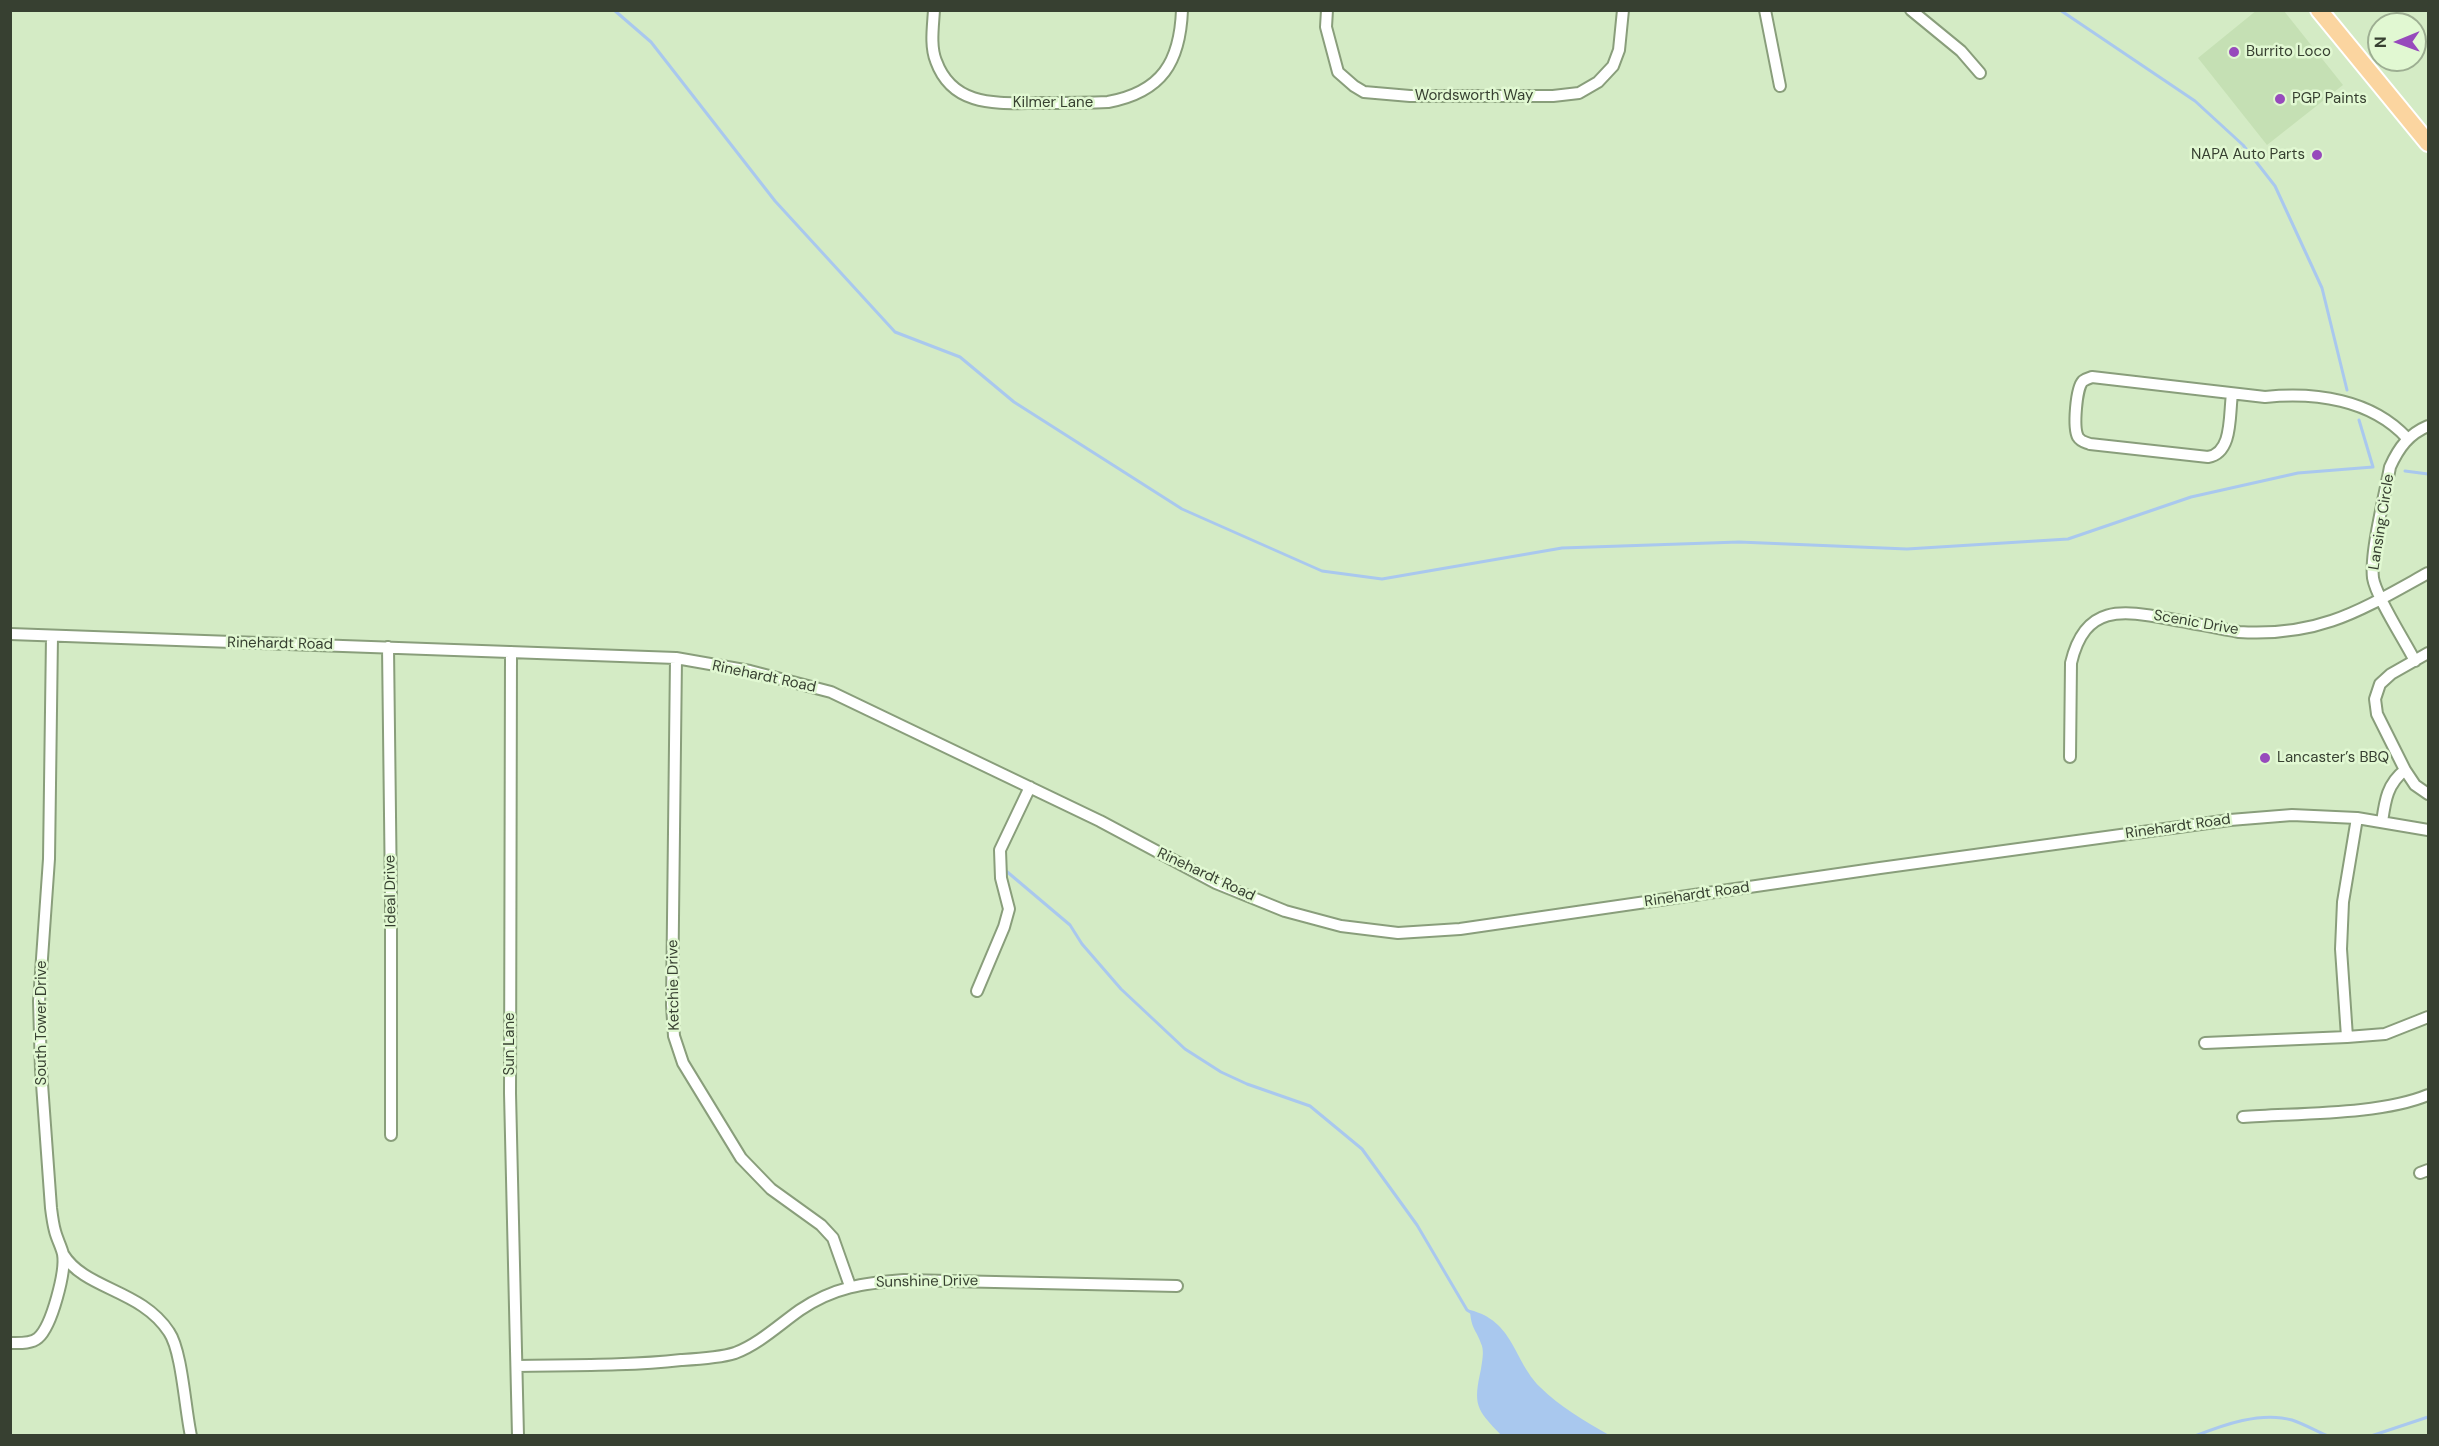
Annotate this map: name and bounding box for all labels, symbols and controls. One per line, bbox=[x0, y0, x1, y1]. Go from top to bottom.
north arrow bbox=[2367, 12, 2427, 72]
text: N bbox=[2370, 36, 2391, 48]
place label: Burrito Loco bbox=[2246, 43, 2331, 61]
marker: Burrito Loco bbox=[2227, 45, 2241, 59]
street label: Wordsworth Way bbox=[1415, 87, 1533, 105]
place label: PGP Paints bbox=[2292, 90, 2367, 108]
marker: PGP Paints bbox=[2273, 92, 2287, 106]
street label: Kilmer Lane bbox=[1013, 94, 1093, 112]
place label: NAPA Auto Parts bbox=[2191, 146, 2305, 164]
marker: NAPA Auto Parts bbox=[2310, 148, 2324, 162]
street label: Lansing Circle bbox=[2366, 473, 2398, 571]
street label: Scenic Drive bbox=[2152, 607, 2240, 639]
street label: Rinehardt Road bbox=[227, 634, 333, 654]
street label: Rinehardt Road bbox=[710, 657, 818, 697]
place label: Lancaster’s BBQ bbox=[2277, 749, 2389, 767]
marker: Lancaster’s BBQ bbox=[2258, 751, 2272, 765]
street label: Rinehardt Road bbox=[2124, 811, 2232, 843]
street label: Rinehardt Road bbox=[1154, 844, 1258, 906]
street label: Ideal Drive bbox=[381, 855, 401, 927]
street label: Rinehardt Road bbox=[1643, 879, 1751, 911]
street label: Ketchie Drive bbox=[664, 939, 684, 1031]
street label: South Tower Drive bbox=[33, 960, 51, 1086]
street label: Sun Lane bbox=[501, 1012, 519, 1076]
street label: Sunshine Drive bbox=[876, 1272, 978, 1292]

